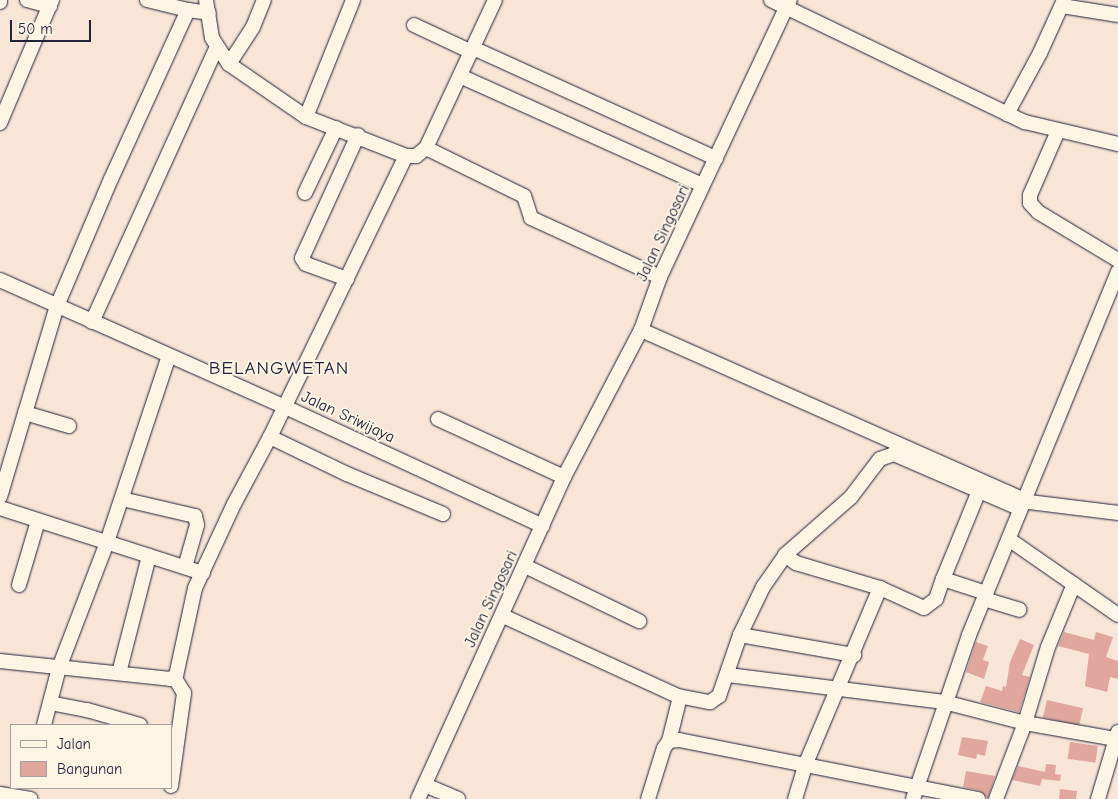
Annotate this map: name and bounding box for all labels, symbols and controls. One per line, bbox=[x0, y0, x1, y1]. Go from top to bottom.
scale bar bbox=[12, 10, 94, 42]
text: 50 m bbox=[18, 20, 53, 38]
street label: Jalan Singosari bbox=[632, 182, 694, 284]
district label: BELANGWETAN bbox=[207, 358, 351, 380]
street label: Jalan Sriwijaya bbox=[298, 387, 398, 447]
street label: Jalan Singosari bbox=[460, 548, 522, 650]
legend bbox=[10, 724, 172, 789]
text: Jalan bbox=[57, 735, 91, 753]
text: Bangunan bbox=[57, 760, 122, 778]

